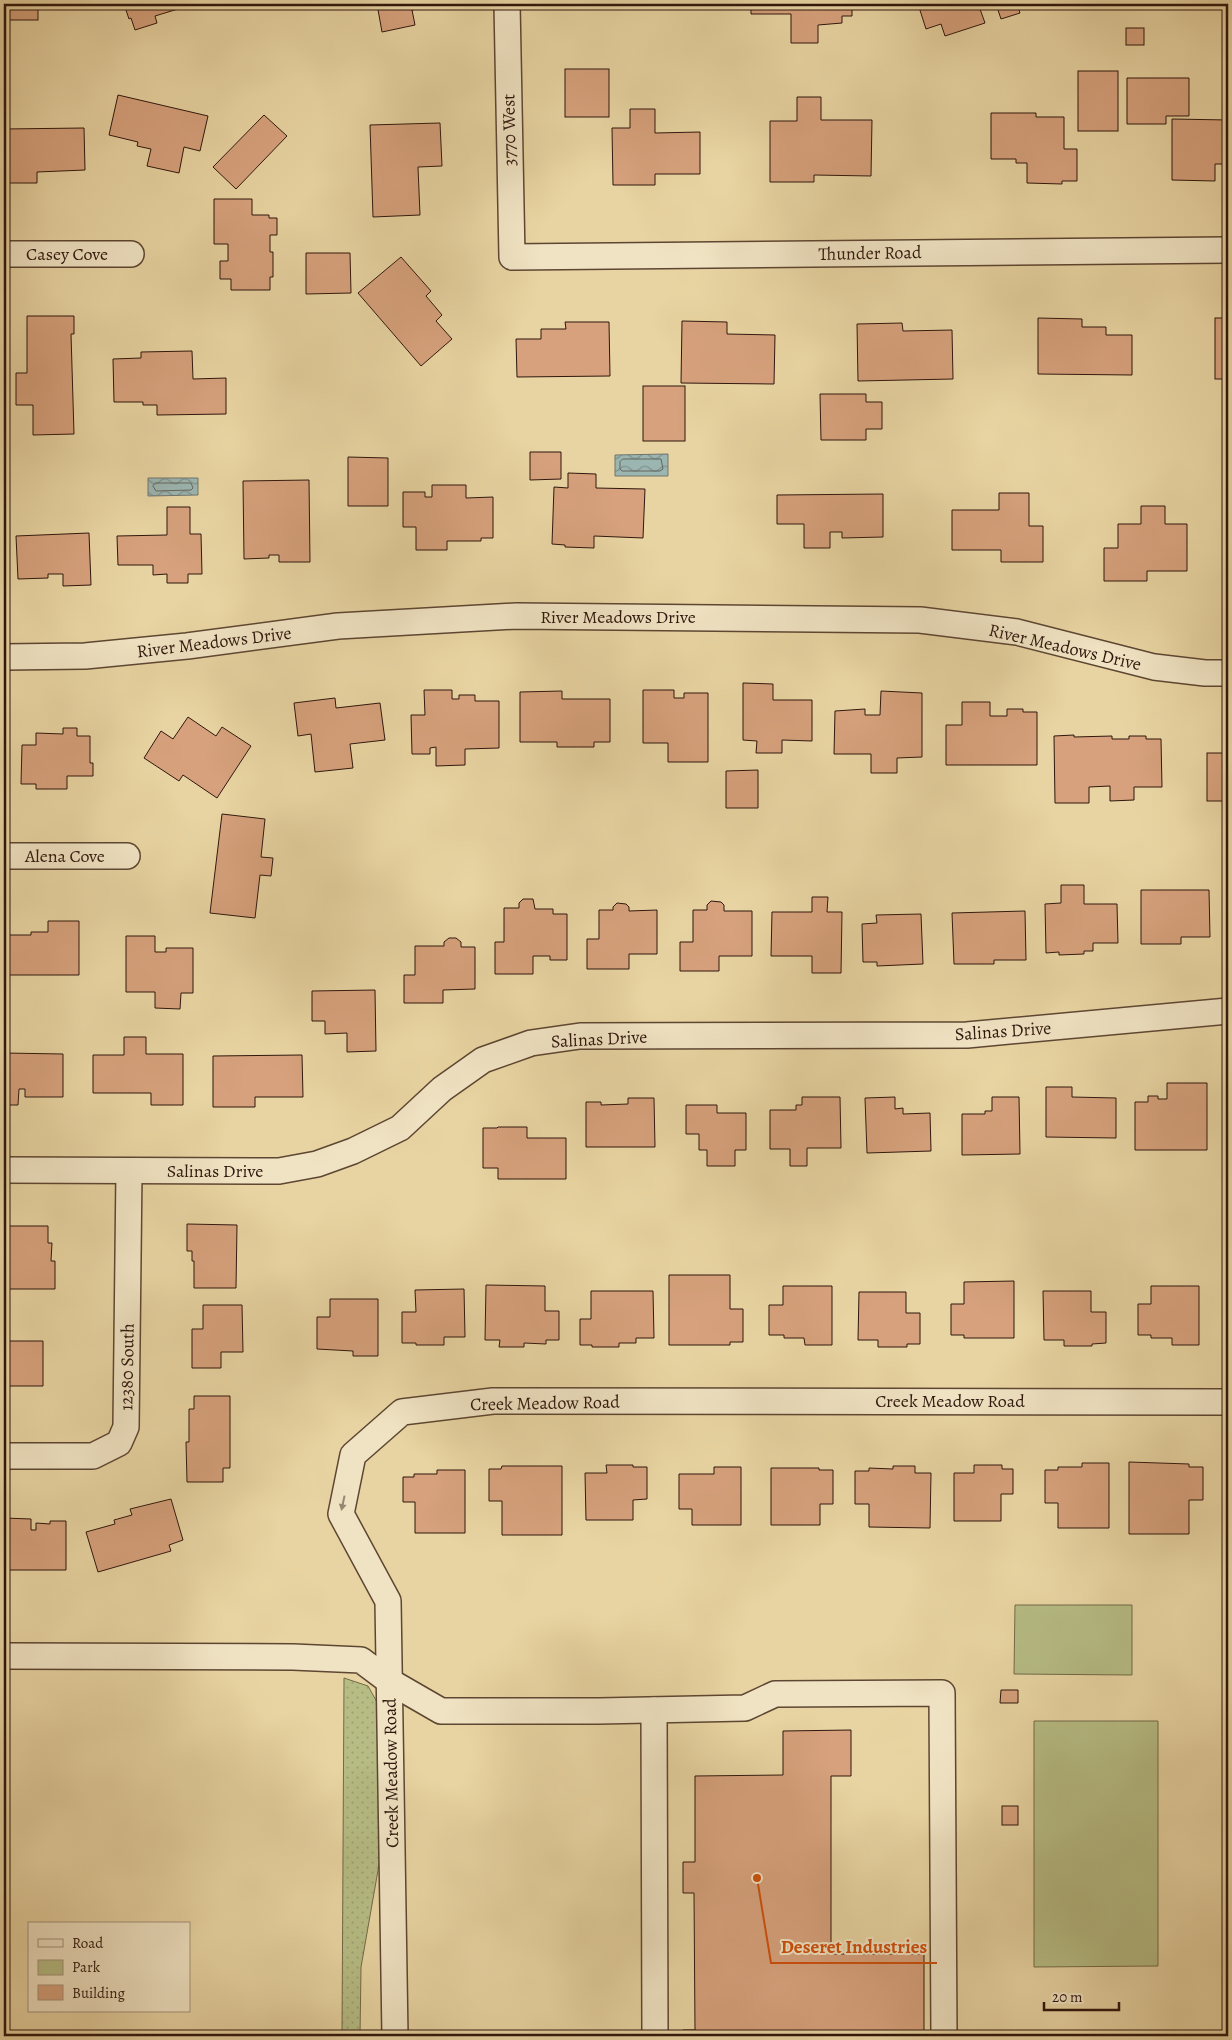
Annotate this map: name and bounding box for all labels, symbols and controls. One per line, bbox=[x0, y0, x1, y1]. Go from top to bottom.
street label: 3770 West bbox=[496, 94, 522, 166]
street label: Thunder Road bbox=[818, 240, 922, 266]
street label: Casey Cove bbox=[26, 242, 108, 266]
street label: River Meadows Drive bbox=[540, 605, 696, 629]
street label: River Meadows Drive bbox=[986, 618, 1144, 676]
street label: River Meadows Drive bbox=[135, 621, 293, 663]
street label: Alena Cove bbox=[24, 844, 105, 868]
street label: Salinas Drive bbox=[954, 1016, 1052, 1046]
street label: Salinas Drive bbox=[550, 1024, 648, 1054]
street label: Salinas Drive bbox=[167, 1159, 263, 1183]
street label: 12380 South bbox=[114, 1323, 140, 1411]
street label: Creek Meadow Road bbox=[875, 1389, 1025, 1413]
street label: Creek Meadow Road bbox=[470, 1390, 620, 1416]
one-way arrow bbox=[339, 1496, 347, 1511]
street label: Creek Meadow Road bbox=[378, 1698, 404, 1848]
legend bbox=[28, 1922, 190, 2012]
callout: Deseret Industries bbox=[771, 1929, 937, 1963]
text: Road bbox=[72, 1933, 104, 1953]
text: Deseret Industries bbox=[781, 1934, 927, 1960]
text: Park bbox=[72, 1957, 101, 1977]
scale bar bbox=[1044, 1980, 1120, 2012]
text: Building bbox=[72, 1983, 125, 2003]
text: 20 m bbox=[1052, 1987, 1083, 2007]

